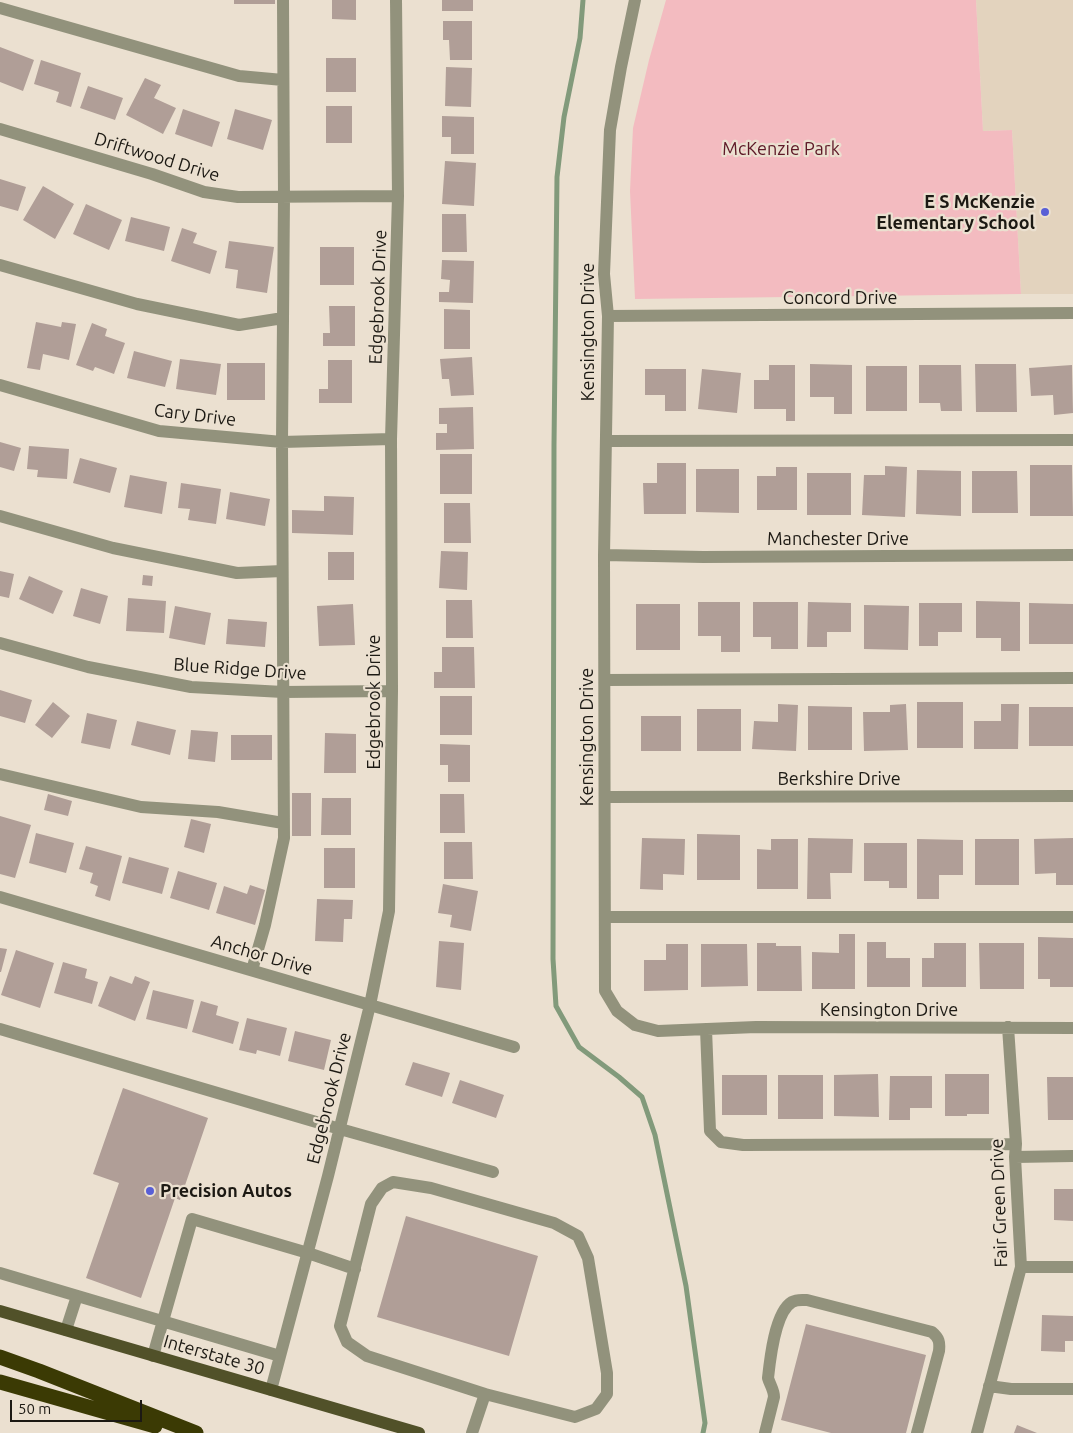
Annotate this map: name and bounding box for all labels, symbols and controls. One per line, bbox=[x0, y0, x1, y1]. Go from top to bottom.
street label: Driftwood Drive bbox=[92, 128, 222, 186]
park label: McKenzie Park bbox=[722, 138, 840, 160]
place label: E S McKenzie Elementary School bbox=[876, 191, 1035, 233]
marker: E S McKenzie Elementary School bbox=[1039, 206, 1051, 218]
street label: Edgebrook Drive bbox=[365, 229, 391, 365]
street label: Kensington Drive bbox=[577, 263, 599, 401]
street label: Concord Drive bbox=[783, 287, 897, 309]
street label: Cary Drive bbox=[153, 399, 237, 431]
street label: Manchester Drive bbox=[767, 528, 909, 550]
street label: Edgebrook Drive bbox=[363, 635, 385, 769]
street label: Blue Ridge Drive bbox=[173, 654, 307, 684]
street label: Kensington Drive bbox=[576, 668, 598, 806]
street label: Berkshire Drive bbox=[777, 768, 901, 790]
street label: Anchor Drive bbox=[209, 930, 315, 980]
street label: Kensington Drive bbox=[820, 999, 958, 1021]
street label: Edgebrook Drive bbox=[302, 1030, 356, 1166]
street label: Fair Green Drive bbox=[986, 1138, 1012, 1268]
place label: Precision Autos bbox=[160, 1180, 292, 1202]
marker: Precision Autos bbox=[144, 1185, 156, 1197]
street label: Interstate 30 bbox=[161, 1330, 267, 1380]
scale bar bbox=[12, 1390, 145, 1422]
text: 50 m bbox=[18, 1400, 51, 1417]

